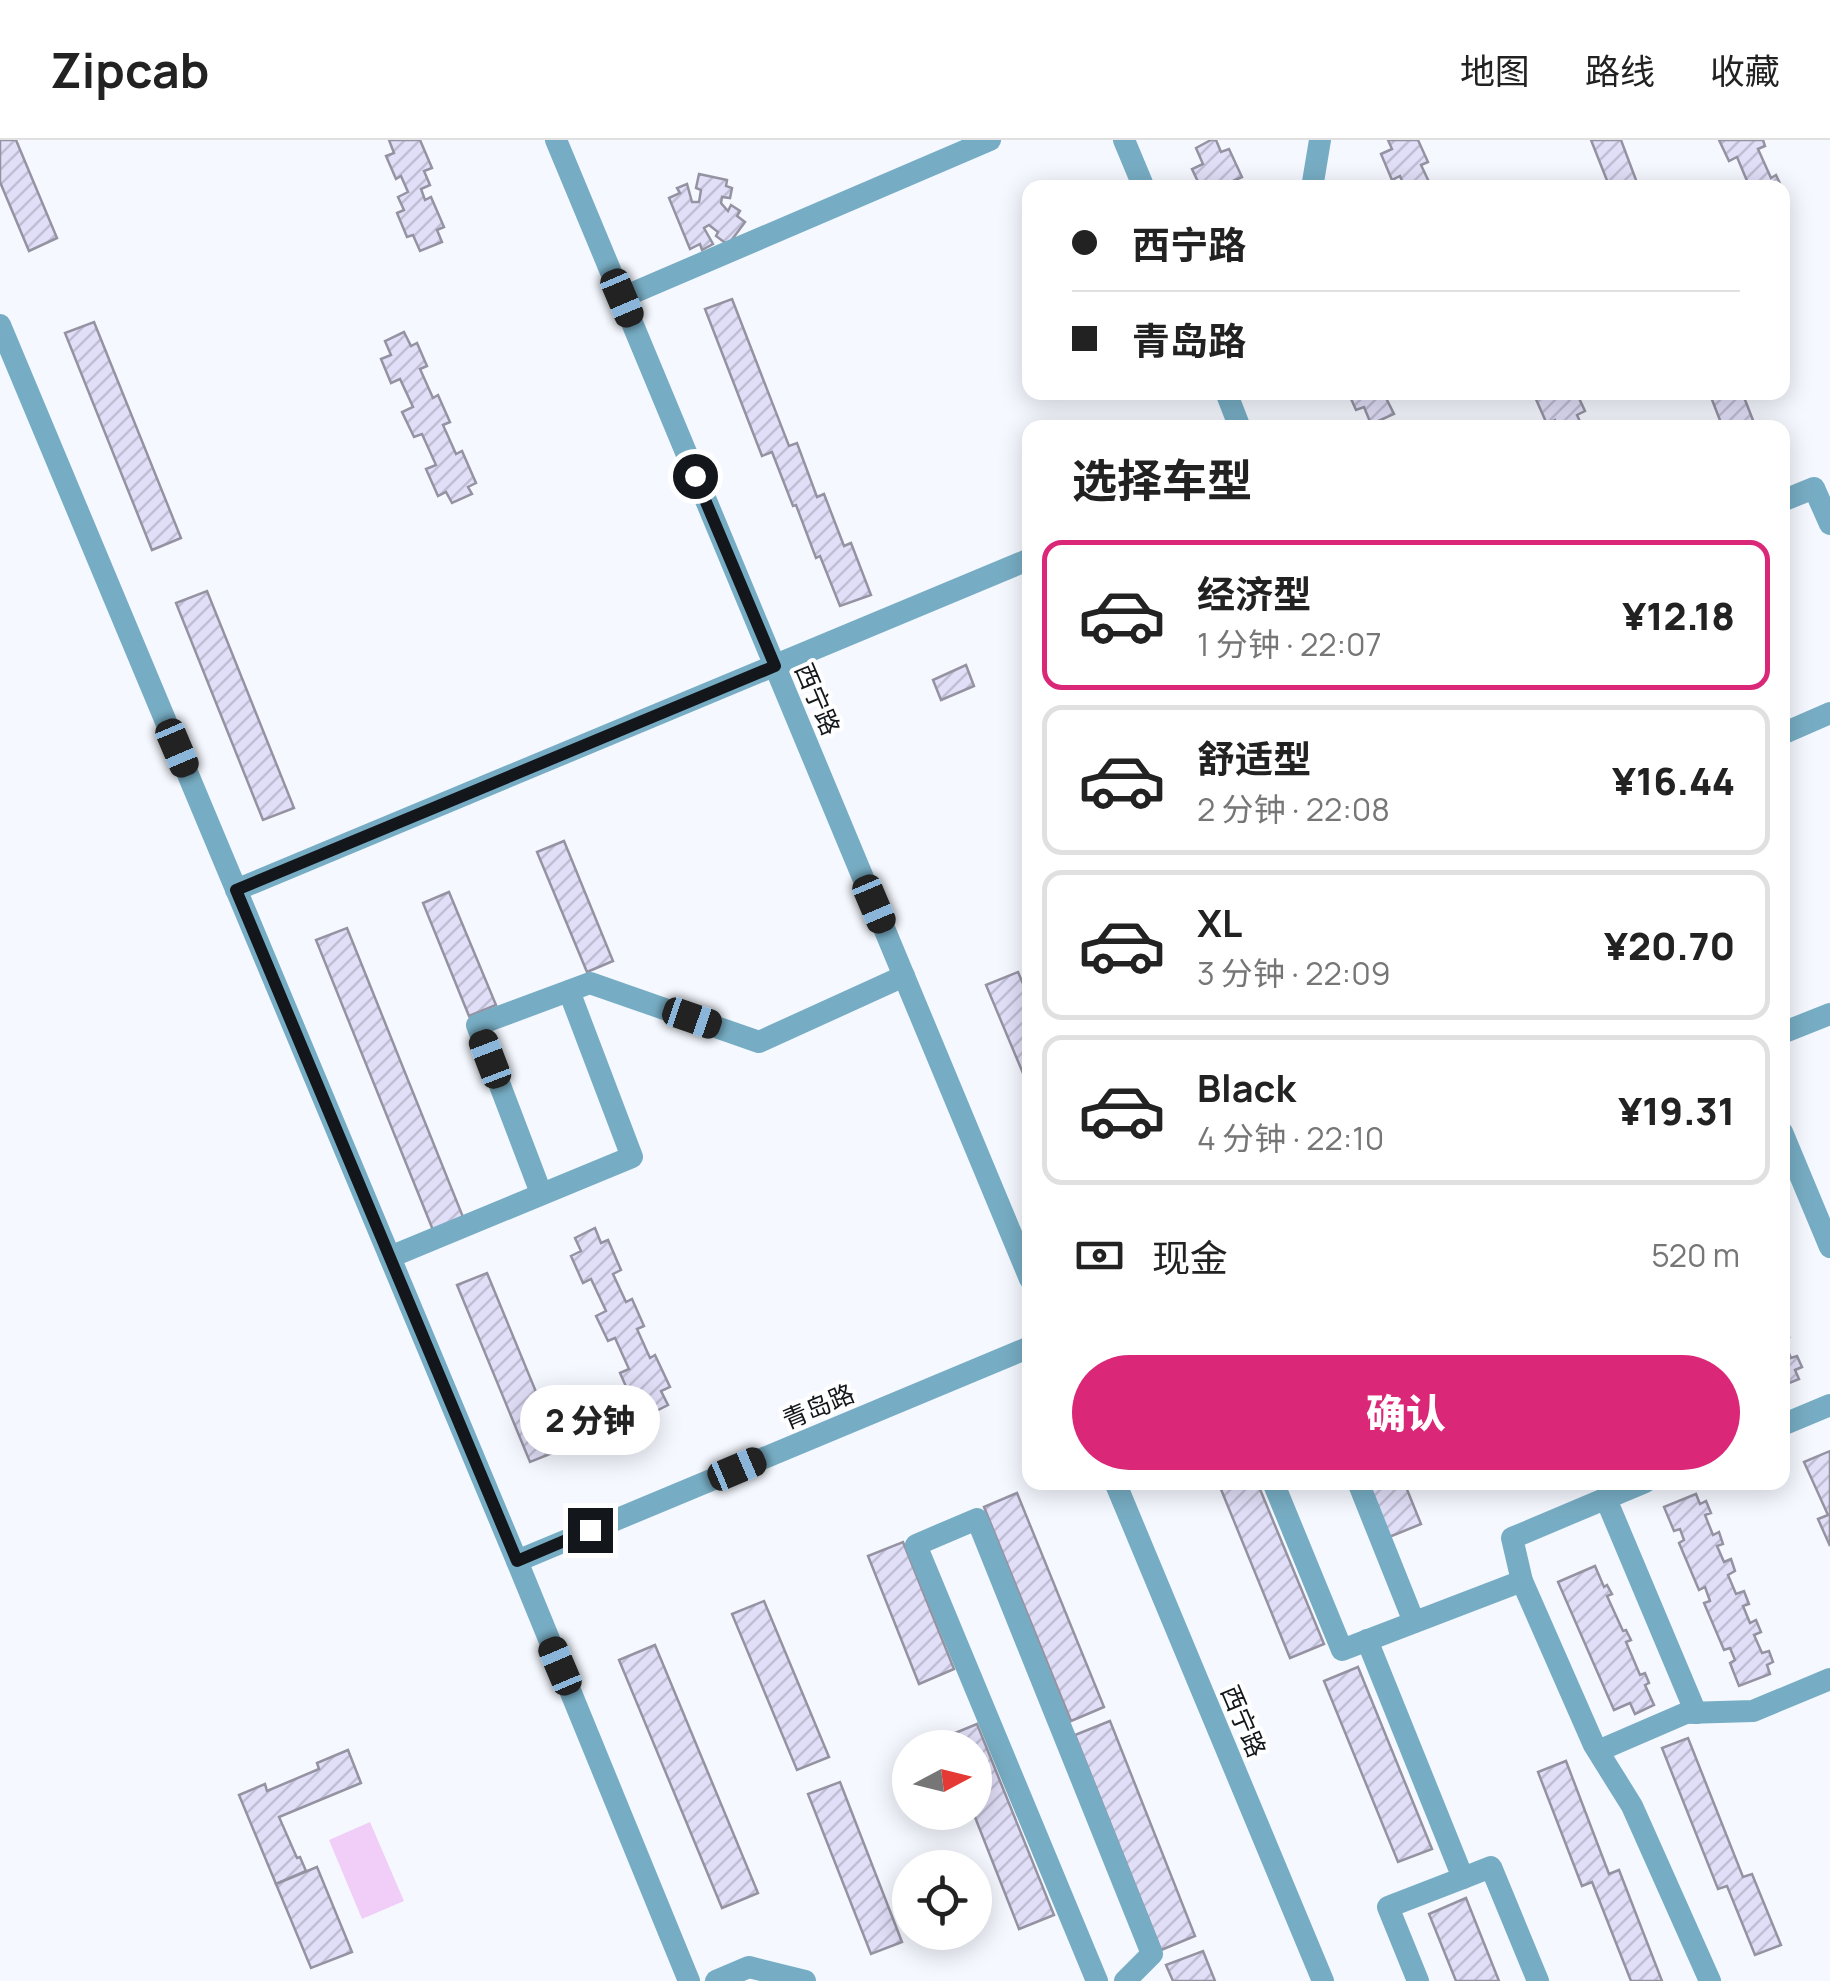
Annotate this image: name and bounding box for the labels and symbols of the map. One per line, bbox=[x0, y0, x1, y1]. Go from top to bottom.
car bbox=[596, 265, 648, 331]
route start bbox=[673, 454, 718, 499]
street label: 西宁路 bbox=[787, 658, 849, 740]
car bbox=[151, 715, 203, 781]
car bbox=[848, 871, 900, 937]
car bbox=[659, 994, 725, 1042]
car bbox=[465, 1026, 515, 1092]
street label: 青岛路 bbox=[777, 1375, 859, 1437]
callout: 2 分钟 bbox=[520, 1385, 660, 1455]
car bbox=[704, 1443, 770, 1495]
route end bbox=[568, 1508, 613, 1553]
car bbox=[534, 1633, 586, 1699]
street label: 西宁路 bbox=[1213, 1680, 1275, 1762]
north arrow bbox=[892, 1730, 992, 1830]

